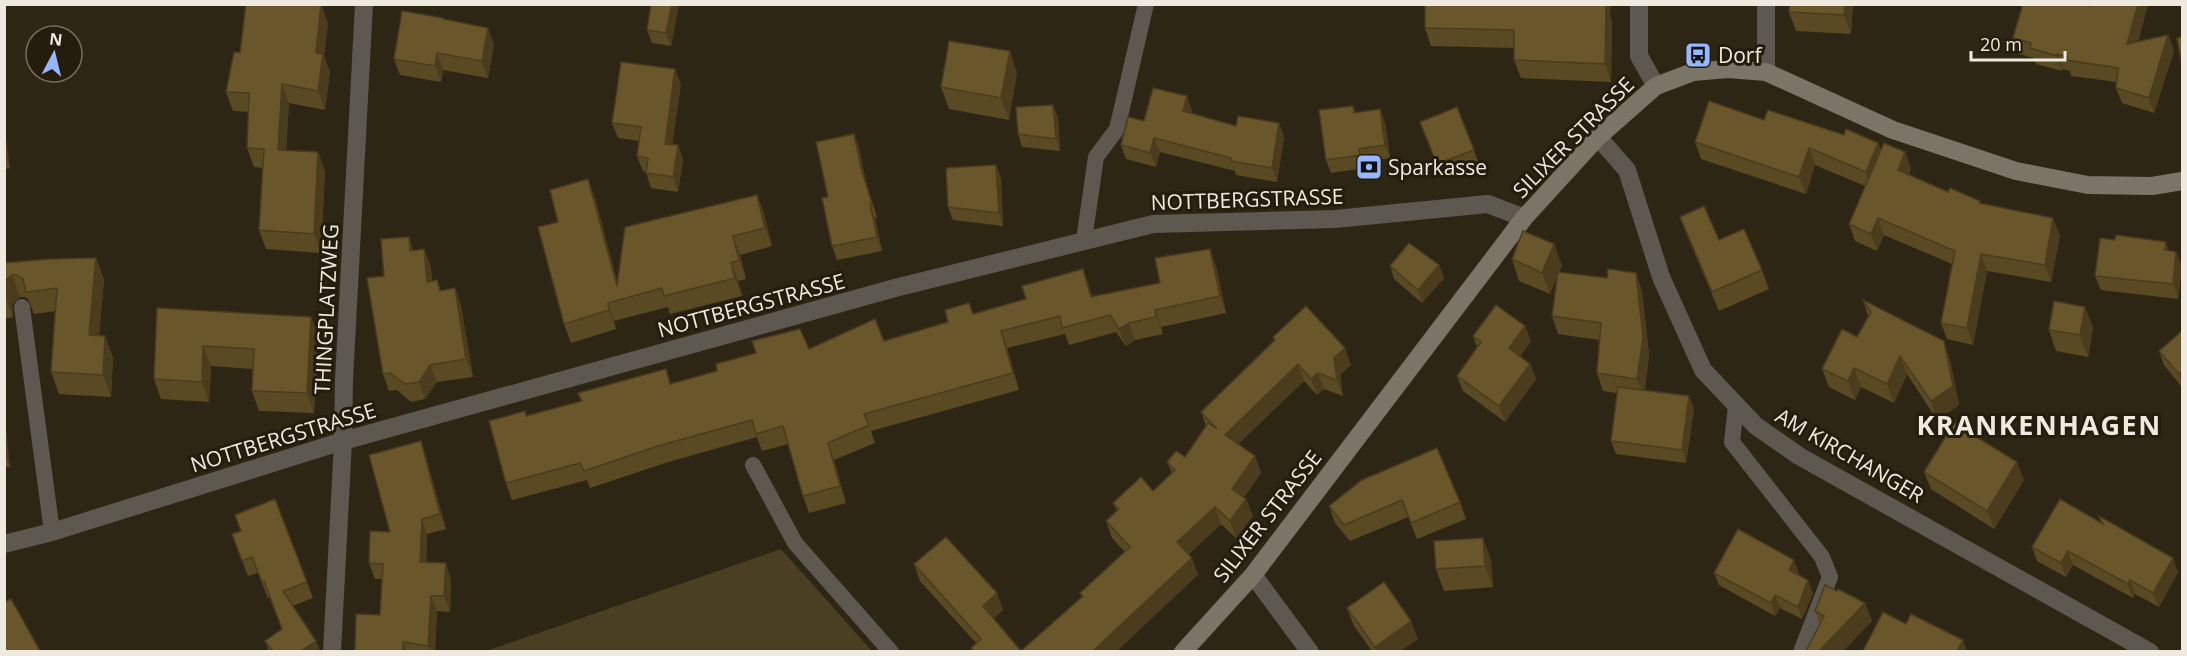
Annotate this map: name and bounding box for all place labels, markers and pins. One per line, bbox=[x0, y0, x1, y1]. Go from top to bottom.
bus stop icon: Dorf bbox=[1683, 40, 1713, 70]
place label: Dorf bbox=[1718, 41, 1763, 69]
bank icon: Sparkasse bbox=[1354, 152, 1384, 182]
place label: Sparkasse bbox=[1388, 153, 1487, 181]

